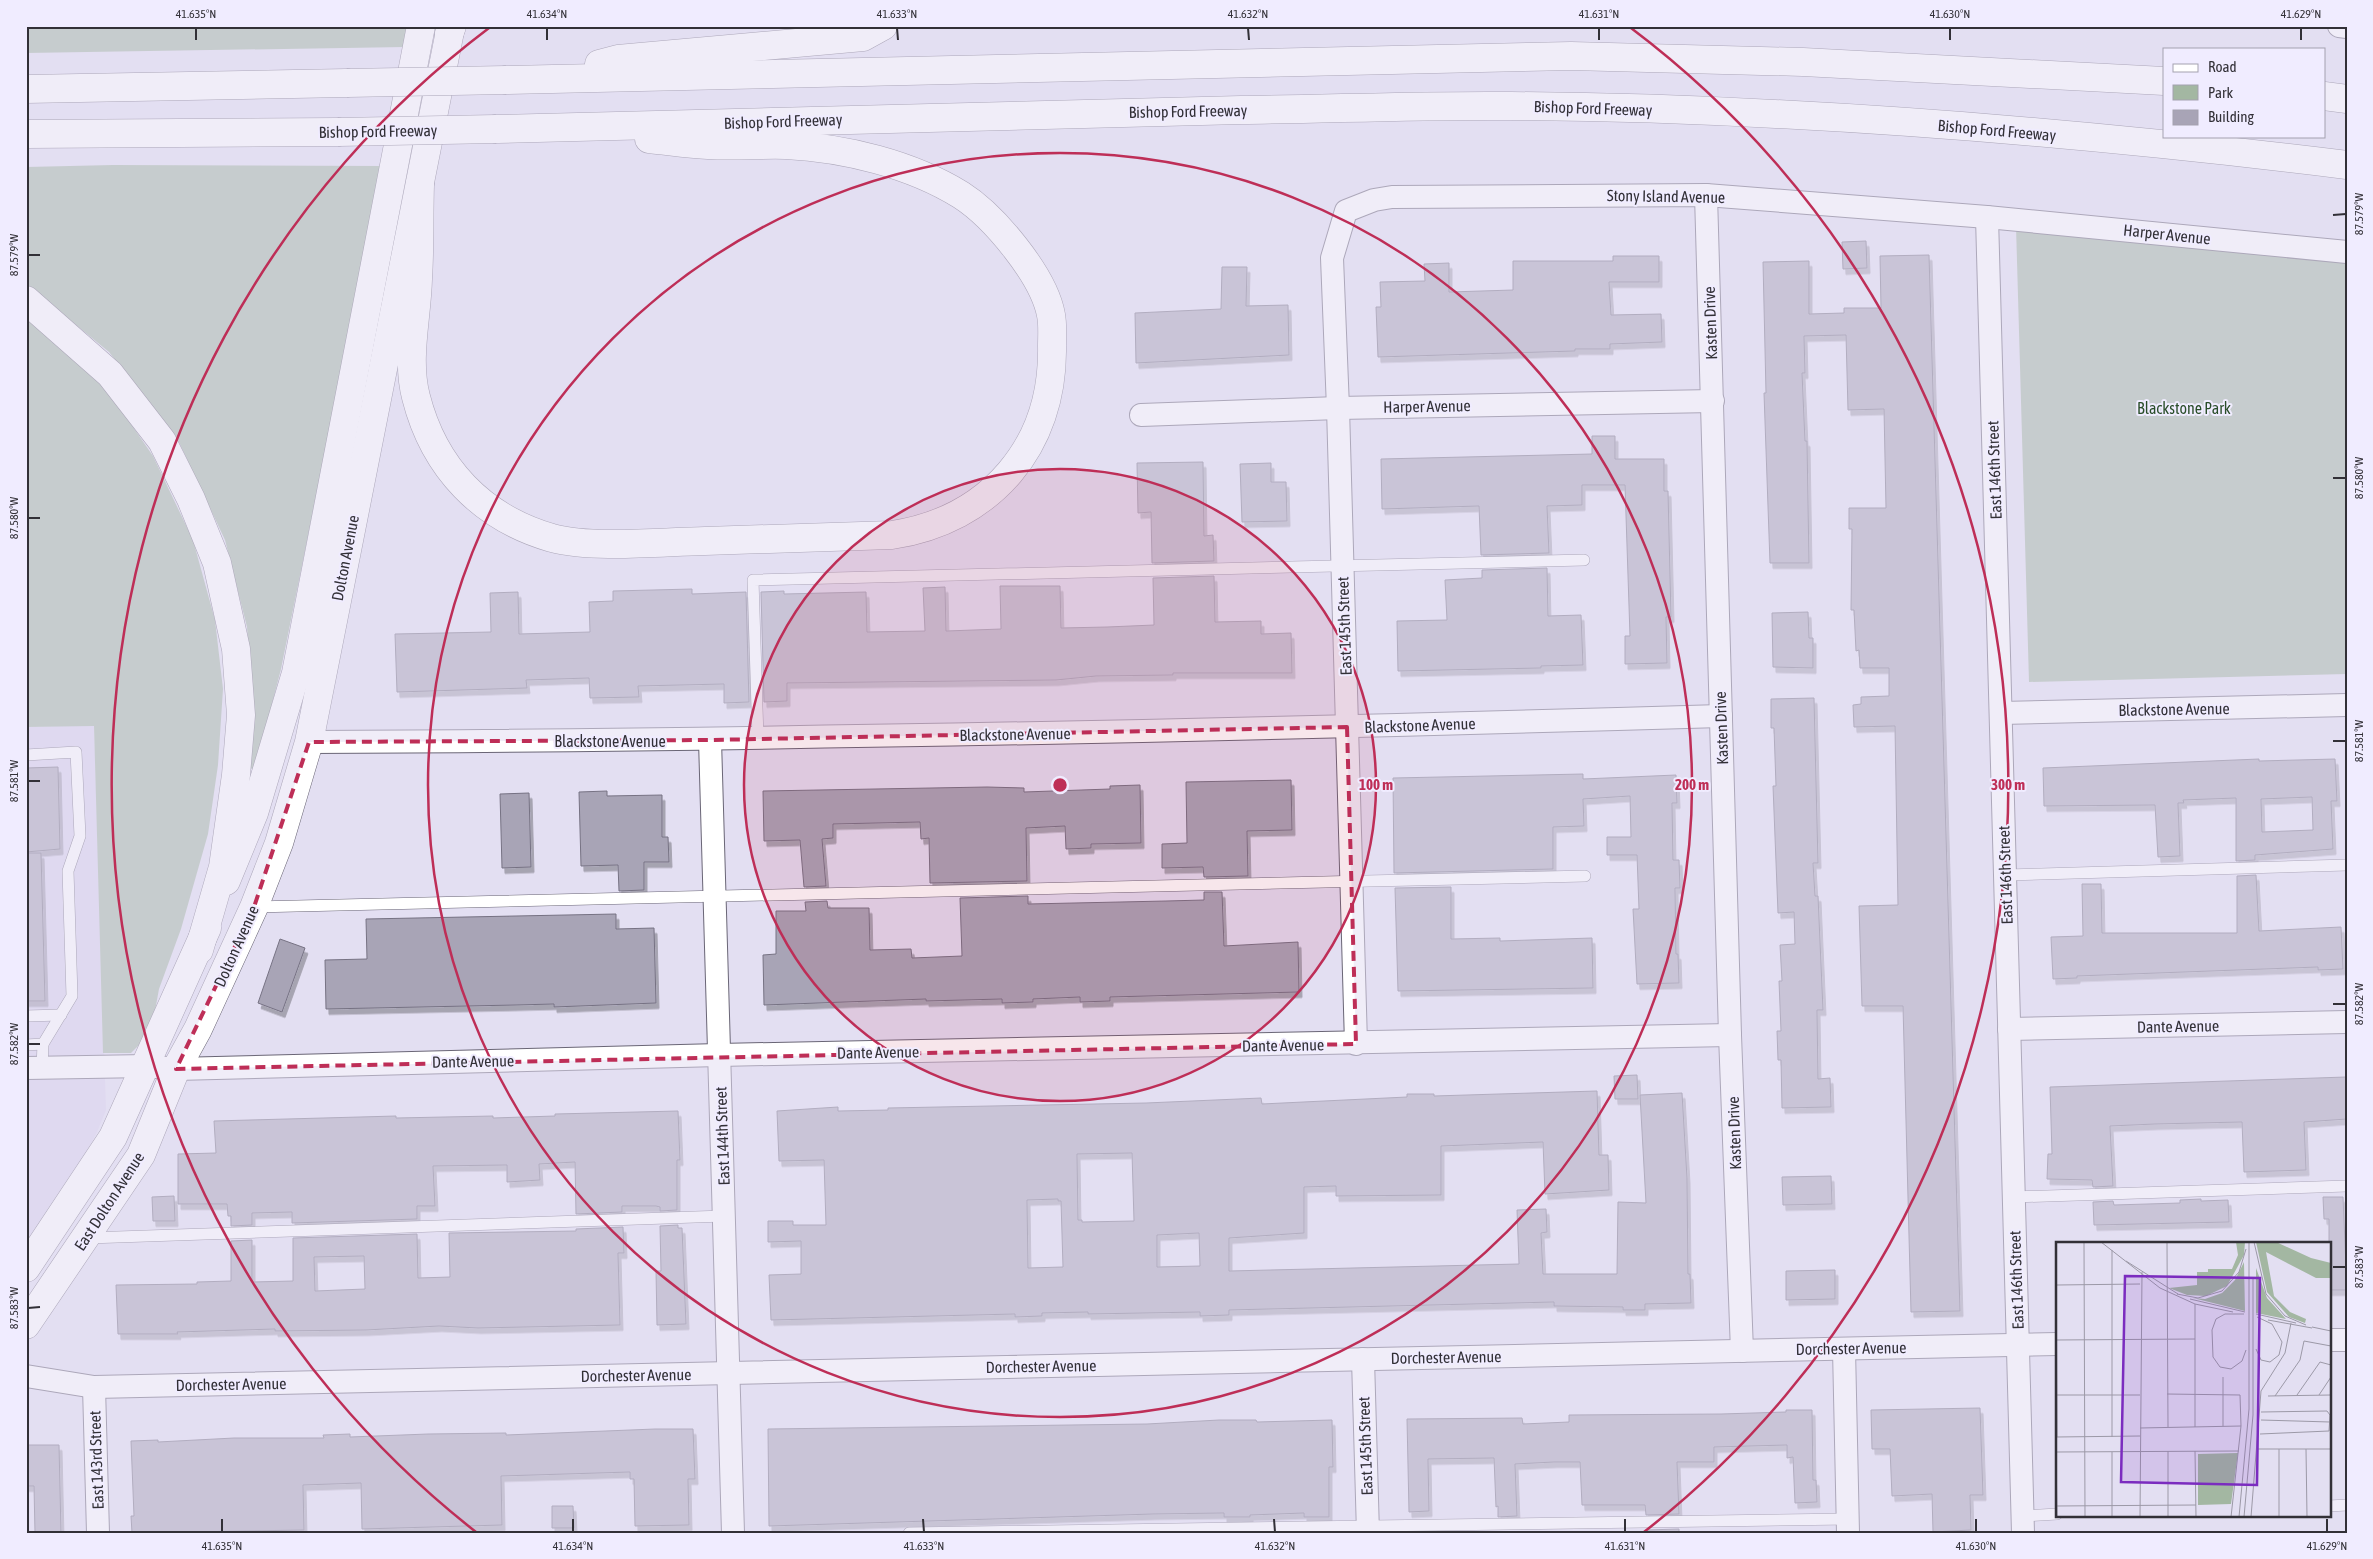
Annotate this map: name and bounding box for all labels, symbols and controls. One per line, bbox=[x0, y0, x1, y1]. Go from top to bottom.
text: 41.635°N bbox=[176, 7, 216, 21]
text: 41.634°N bbox=[527, 7, 567, 21]
text: 41.633°N bbox=[877, 7, 917, 21]
text: 41.632°N bbox=[1228, 7, 1268, 21]
text: 41.631°N bbox=[1579, 7, 1619, 21]
text: 41.630°N bbox=[1930, 7, 1970, 21]
text: 41.629°N bbox=[2281, 7, 2321, 21]
legend bbox=[2163, 48, 2326, 138]
text: Road bbox=[2208, 58, 2237, 75]
text: Park bbox=[2208, 84, 2233, 101]
street label: Bishop Ford Freeway bbox=[1533, 97, 1653, 120]
street label: Bishop Ford Freeway bbox=[1129, 101, 1248, 122]
text: Building bbox=[2208, 108, 2254, 125]
street label: Bishop Ford Freeway bbox=[723, 110, 843, 133]
street label: Bishop Ford Freeway bbox=[1937, 116, 2057, 145]
street label: Bishop Ford Freeway bbox=[319, 121, 438, 142]
street label: Stony Island Avenue bbox=[1607, 186, 1725, 207]
text: 87.579°W bbox=[2352, 193, 2366, 235]
street label: Harper Avenue bbox=[2122, 220, 2211, 249]
text: 87.579°W bbox=[7, 234, 21, 276]
street label: Kasten Drive bbox=[1700, 286, 1720, 360]
street label: Harper Avenue bbox=[1383, 396, 1471, 417]
park label: Blackstone Park bbox=[2137, 399, 2231, 417]
street label: East 146th Street bbox=[1983, 420, 2005, 520]
text: 87.580°W bbox=[2352, 457, 2366, 499]
text: 87.580°W bbox=[7, 497, 21, 539]
street label: Dolton Avenue bbox=[328, 514, 362, 602]
street label: East 145th Street bbox=[1333, 576, 1355, 676]
street label: Kasten Drive bbox=[1711, 691, 1731, 765]
street label: Blackstone Avenue bbox=[2118, 699, 2230, 719]
street label: Blackstone Avenue bbox=[1364, 714, 1476, 736]
text: 87.581°W bbox=[2352, 720, 2366, 762]
street label: Blackstone Avenue bbox=[959, 724, 1071, 744]
street label: Blackstone Avenue bbox=[554, 732, 666, 750]
text: 87.581°W bbox=[7, 760, 21, 802]
centre of rings bbox=[1051, 776, 1069, 794]
text: 100 m bbox=[1359, 776, 1393, 793]
text: 200 m bbox=[1675, 776, 1709, 793]
text: 300 m bbox=[1991, 776, 2025, 793]
street label: East 146th Street bbox=[1994, 825, 2016, 925]
street label: Dolton Avenue bbox=[210, 903, 262, 989]
text: 87.582°W bbox=[2352, 983, 2366, 1025]
street label: Dante Avenue bbox=[2137, 1016, 2219, 1036]
text: 87.582°W bbox=[7, 1023, 21, 1065]
street label: Dante Avenue bbox=[1242, 1035, 1324, 1055]
street label: Dante Avenue bbox=[837, 1042, 919, 1062]
street label: Dante Avenue bbox=[432, 1051, 514, 1071]
street label: East 144th Street bbox=[711, 1086, 733, 1186]
street label: Kasten Drive bbox=[1724, 1096, 1744, 1170]
street label: East Dolton Avenue bbox=[71, 1148, 147, 1254]
street label: East 146th Street bbox=[2005, 1230, 2027, 1330]
inset map bbox=[2056, 1242, 2330, 1516]
text: 87.583°W bbox=[2352, 1246, 2366, 1288]
text: 87.583°W bbox=[7, 1287, 21, 1329]
street label: Dorchester Avenue bbox=[1795, 1338, 1907, 1358]
street label: Dorchester Avenue bbox=[1390, 1347, 1502, 1367]
street label: Dorchester Avenue bbox=[985, 1356, 1097, 1376]
street label: Dorchester Avenue bbox=[580, 1365, 692, 1385]
street label: Dorchester Avenue bbox=[175, 1374, 287, 1394]
street label: East 145th Street bbox=[1354, 1396, 1376, 1496]
street label: East 143rd Street bbox=[85, 1410, 107, 1510]
text: 41.635°N bbox=[202, 1539, 242, 1553]
text: 41.634°N bbox=[553, 1539, 593, 1553]
text: 41.633°N bbox=[904, 1539, 944, 1553]
text: 41.632°N bbox=[1255, 1539, 1295, 1553]
text: 41.631°N bbox=[1605, 1539, 1645, 1553]
text: 41.630°N bbox=[1956, 1539, 1996, 1553]
text: 41.629°N bbox=[2307, 1539, 2347, 1553]

